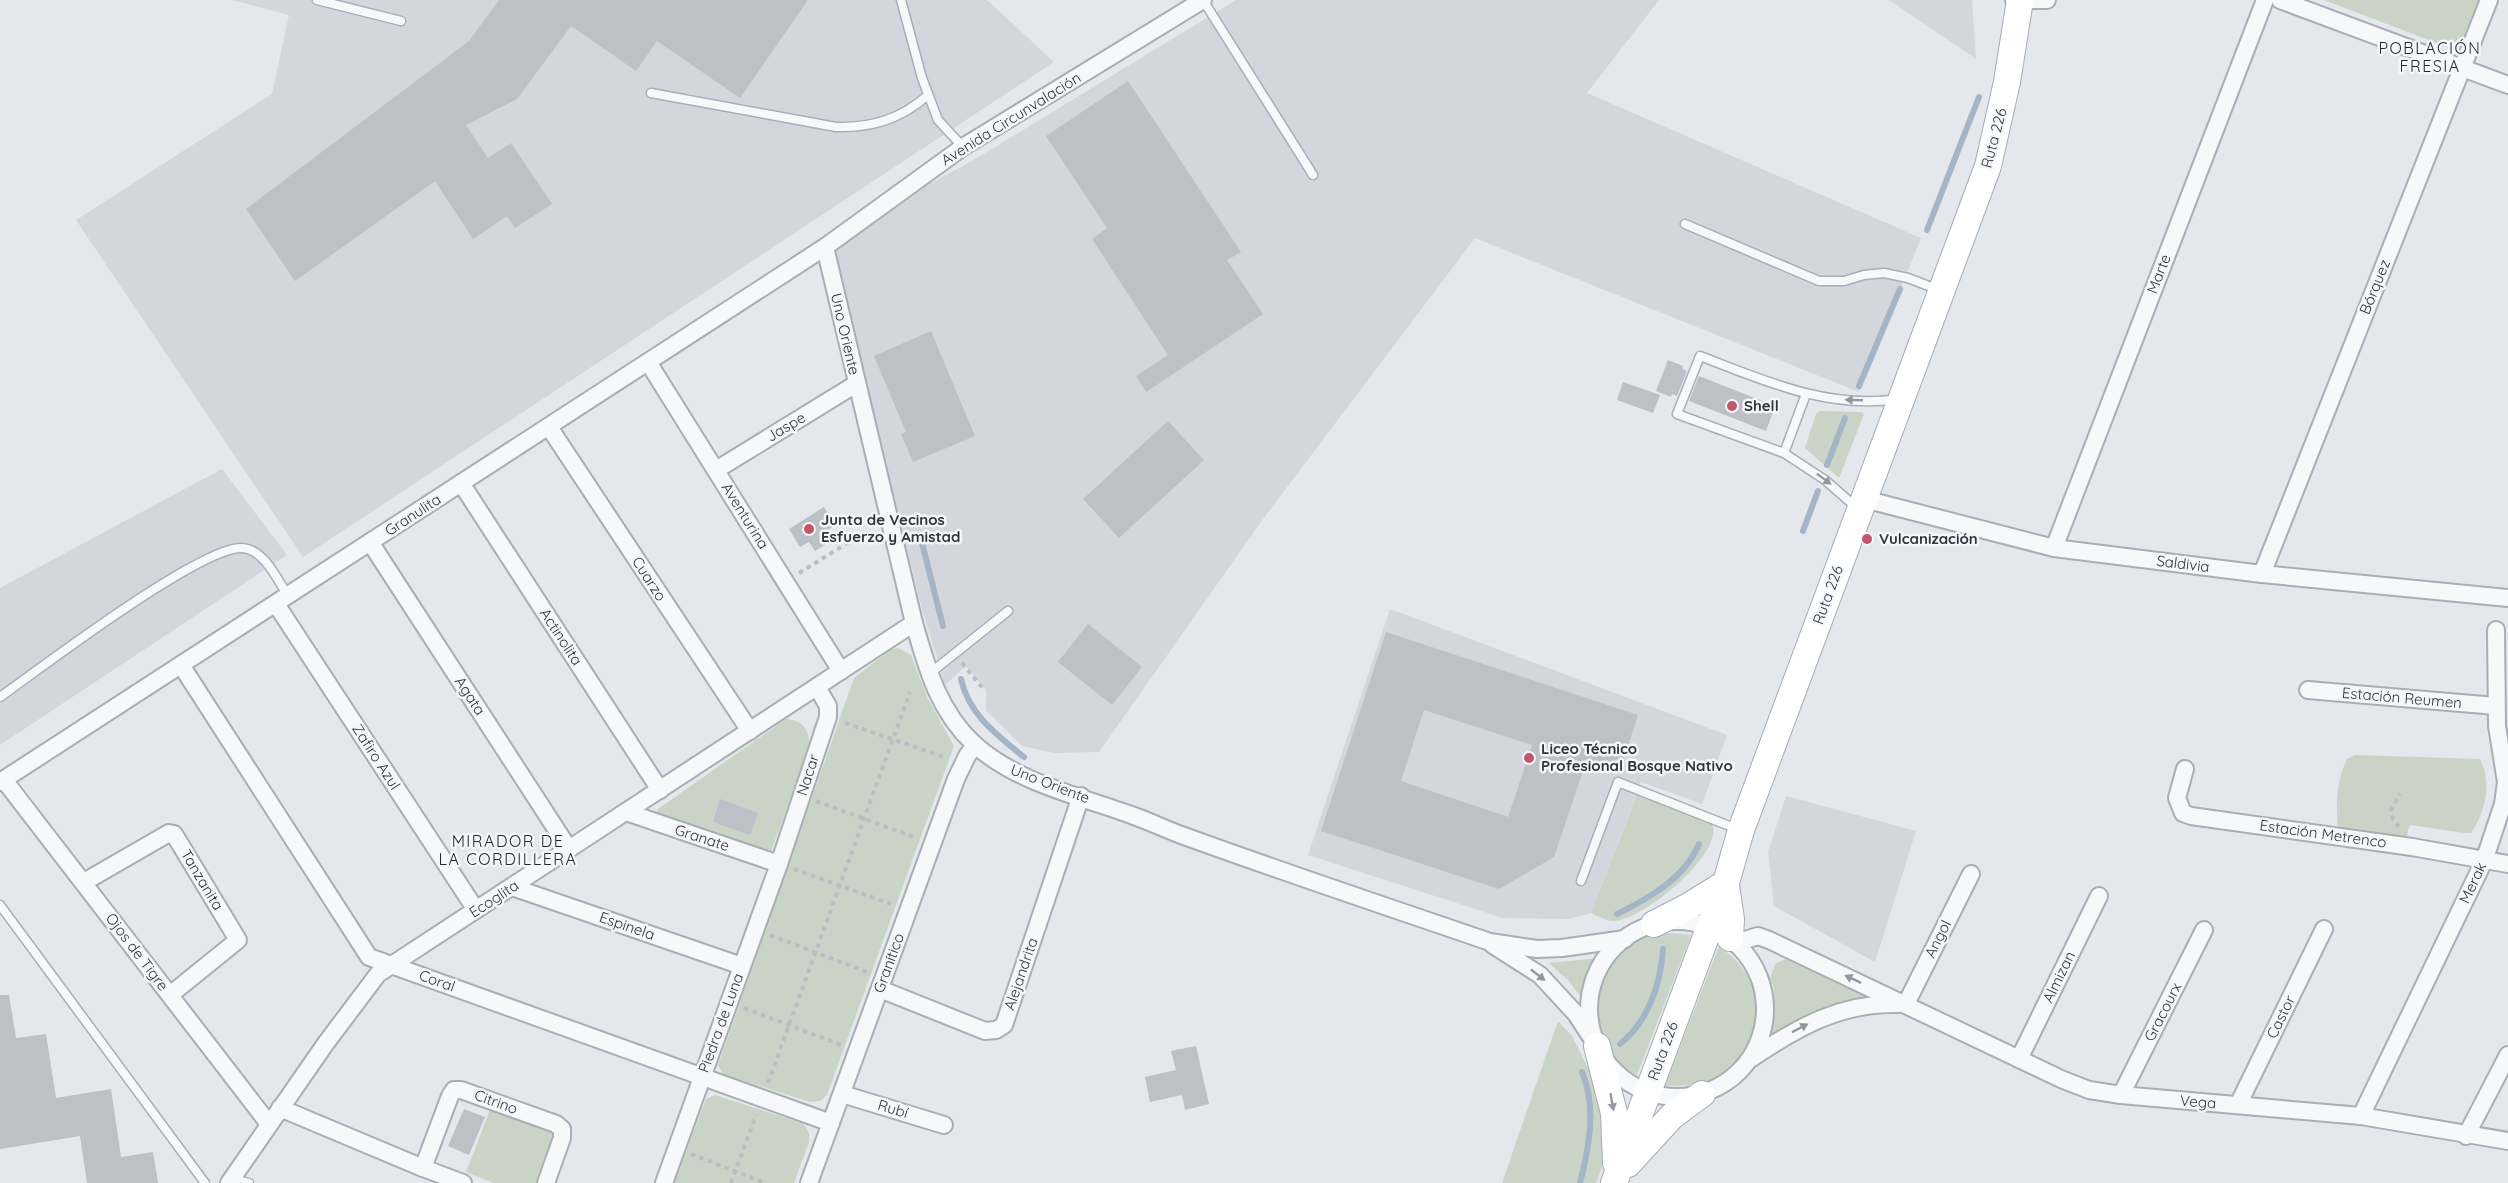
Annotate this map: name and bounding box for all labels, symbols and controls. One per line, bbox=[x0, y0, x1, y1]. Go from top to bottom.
district label: POBLACIÓN FRESIA bbox=[2379, 38, 2481, 76]
street label: Avenida Circunvalación bbox=[937, 68, 1084, 169]
street label: Ruta 226 bbox=[1976, 106, 2011, 170]
street label: Marte bbox=[2142, 251, 2175, 296]
street label: Bórquez bbox=[2355, 257, 2394, 317]
street label: Uno Oriente bbox=[827, 291, 864, 377]
place label: Shell bbox=[1744, 396, 1779, 415]
one-way arrow bbox=[1844, 396, 1863, 405]
marker: Shell bbox=[1725, 399, 1739, 413]
street label: Jaspe bbox=[763, 408, 809, 446]
one-way arrow bbox=[1816, 473, 1831, 485]
street label: Aventurina bbox=[718, 479, 773, 552]
street label: Granulita bbox=[381, 489, 444, 540]
place label: Junta de Vecinos Esfuerzo y Amistad bbox=[821, 510, 960, 546]
marker: Junta de Vecinos Esfuerzo y Amistad bbox=[802, 522, 816, 536]
place label: Vulcanización bbox=[1879, 529, 1978, 548]
marker: Vulcanización bbox=[1860, 532, 1874, 546]
street label: Saldivia bbox=[2155, 551, 2211, 576]
street label: Cuarzo bbox=[628, 553, 671, 605]
street label: Ruta 226 bbox=[1808, 563, 1847, 627]
street label: Actinolita bbox=[536, 605, 587, 669]
street label: Agata bbox=[451, 673, 490, 719]
street label: Estación Reumen bbox=[2341, 683, 2463, 712]
street label: Zafiro Azul bbox=[348, 720, 405, 793]
place label: Liceo Técnico Profesional Bosque Nativo bbox=[1541, 739, 1733, 775]
street label: Nacar bbox=[792, 751, 823, 798]
marker: Liceo Técnico Profesional Bosque Nativo bbox=[1522, 751, 1536, 765]
street label: Uno Oriente bbox=[1008, 760, 1093, 807]
street label: Estación Metrenco bbox=[2258, 815, 2388, 852]
street label: Granate bbox=[672, 820, 732, 855]
district label: MIRADOR DE LA CORDILLERA bbox=[439, 831, 577, 869]
street label: Tanzanita bbox=[177, 846, 228, 914]
street label: Merak bbox=[2455, 859, 2490, 907]
street label: Ecoglita bbox=[465, 876, 522, 922]
street label: Espinela bbox=[597, 907, 657, 944]
street label: Ojos de Tigre bbox=[102, 909, 173, 995]
street label: Angol bbox=[1920, 917, 1955, 961]
street label: Granítico bbox=[869, 930, 908, 995]
street label: Alejandrita bbox=[999, 935, 1042, 1013]
street label: Almizan bbox=[2038, 948, 2079, 1006]
street label: Coral bbox=[417, 965, 458, 996]
one-way arrow bbox=[1530, 969, 1546, 982]
street label: Piedra de Luna bbox=[694, 971, 747, 1075]
one-way arrow bbox=[1843, 974, 1861, 984]
street label: Gracourx bbox=[2140, 979, 2185, 1044]
street label: Castor bbox=[2262, 992, 2299, 1042]
street label: Ruta 226 bbox=[1643, 1019, 1682, 1083]
one-way arrow bbox=[1792, 1023, 1809, 1033]
street label: Citrino bbox=[472, 1085, 520, 1118]
street label: Vega bbox=[2179, 1090, 2217, 1113]
one-way arrow bbox=[1608, 1093, 1617, 1112]
street label: Rubí bbox=[876, 1095, 911, 1122]

